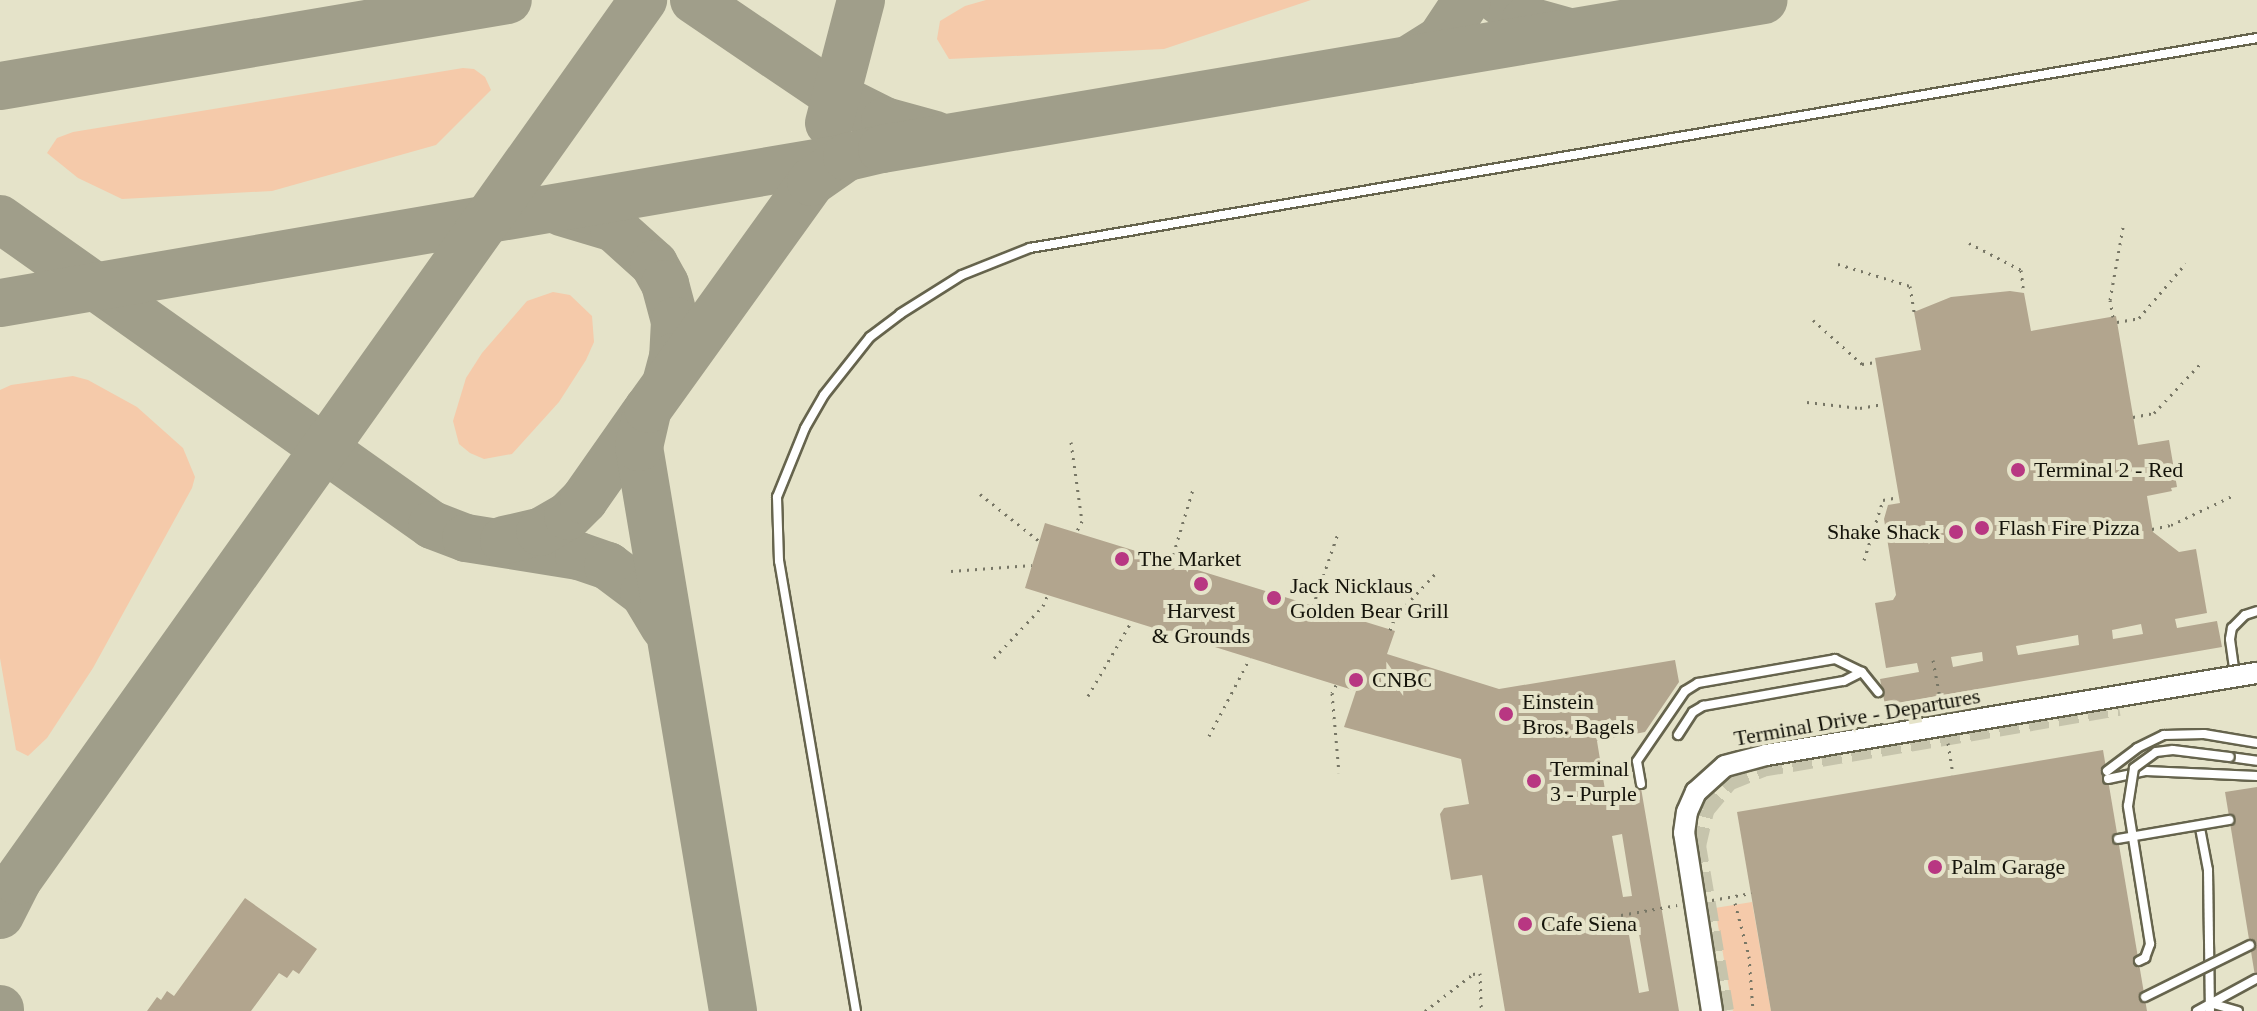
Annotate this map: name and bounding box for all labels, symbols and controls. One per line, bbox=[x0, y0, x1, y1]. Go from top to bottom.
place label: Terminal 2 - Red bbox=[2034, 457, 2183, 483]
marker: Terminal 2 - Red bbox=[2009, 461, 2027, 479]
place label: Flash Fire Pizza bbox=[1998, 515, 2140, 541]
place label: Shake Shack bbox=[1827, 519, 1940, 545]
marker: Flash Fire Pizza bbox=[1973, 519, 1991, 537]
marker: Shake Shack bbox=[1947, 523, 1965, 541]
place label: The Market bbox=[1138, 546, 1241, 572]
marker: The Market bbox=[1113, 550, 1131, 568]
place label: Jack Nicklaus Golden Bear Grill bbox=[1290, 572, 1449, 624]
marker: Harvest & Grounds bbox=[1192, 575, 1210, 593]
marker: Jack Nicklaus Golden Bear Grill bbox=[1265, 589, 1283, 607]
place label: Harvest & Grounds bbox=[1152, 597, 1250, 648]
place label: CNBC bbox=[1372, 667, 1432, 693]
marker: CNBC bbox=[1347, 671, 1365, 689]
street label: Terminal Drive - Departures bbox=[1732, 682, 1982, 752]
place label: Einstein Bros. Bagels bbox=[1522, 688, 1634, 740]
marker: Einstein Bros. Bagels bbox=[1497, 705, 1515, 723]
place label: Terminal 3 - Purple bbox=[1550, 755, 1637, 806]
marker: Terminal 3 - Purple bbox=[1525, 772, 1543, 790]
place label: Palm Garage bbox=[1951, 854, 2065, 880]
marker: Palm Garage bbox=[1926, 858, 1944, 876]
place label: Cafe Siena bbox=[1541, 911, 1637, 937]
marker: Cafe Siena bbox=[1516, 915, 1534, 933]

